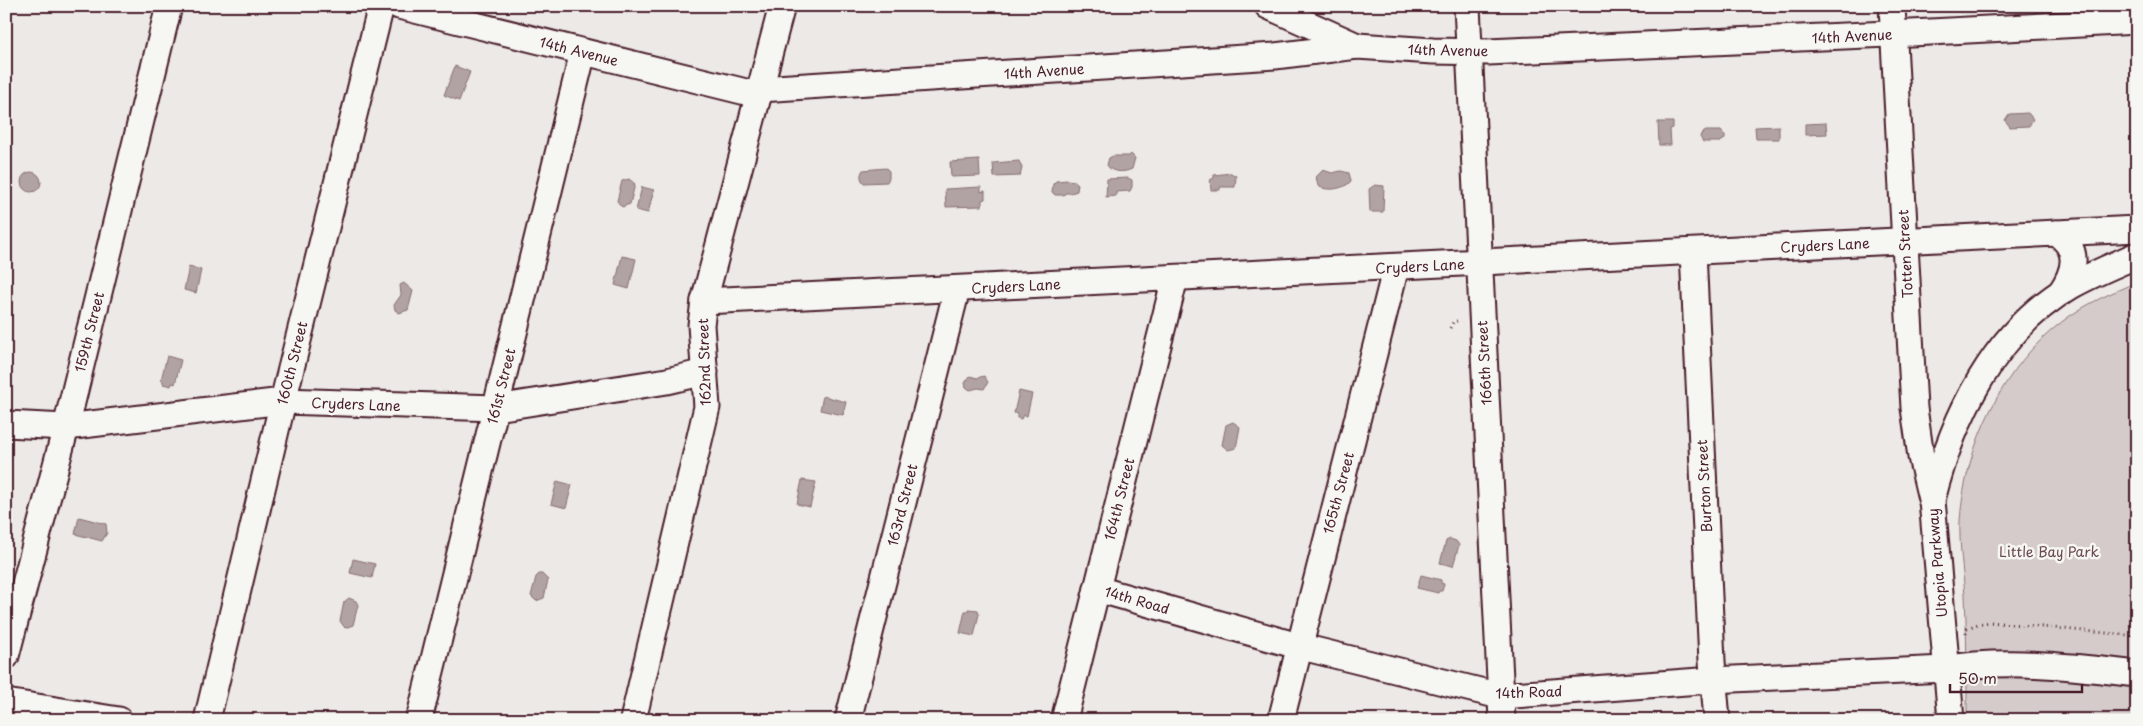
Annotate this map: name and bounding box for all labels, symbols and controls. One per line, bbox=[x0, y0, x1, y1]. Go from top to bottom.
street label: 14th Avenue bbox=[1811, 23, 1893, 49]
street label: 14th Avenue bbox=[537, 31, 621, 71]
street label: 14th Avenue bbox=[1408, 39, 1489, 61]
street label: 14th Avenue bbox=[1003, 58, 1085, 84]
street label: Totten Street bbox=[1892, 209, 1918, 299]
street label: Cryders Lane bbox=[1780, 232, 1870, 258]
street label: Cryders Lane bbox=[1375, 253, 1465, 279]
street label: Cryders Lane bbox=[971, 273, 1061, 299]
street label: 159th Street bbox=[69, 289, 109, 374]
street label: 162nd Street bbox=[692, 318, 716, 406]
street label: 160th Street bbox=[271, 319, 313, 407]
street label: 166th Street bbox=[1471, 320, 1497, 406]
street label: 161st Street bbox=[481, 346, 521, 426]
street label: Cryders Lane bbox=[311, 392, 401, 416]
street label: Burton Street bbox=[1691, 439, 1717, 533]
street label: 165th Street bbox=[1317, 449, 1359, 536]
street label: 164th Street bbox=[1099, 455, 1139, 542]
street label: 163rd Street bbox=[882, 461, 922, 548]
street label: Utopia Parkway bbox=[1922, 508, 1952, 618]
park label: Little Bay Park bbox=[1999, 541, 2099, 562]
street label: 14th Road bbox=[1102, 581, 1172, 619]
scale bar bbox=[1950, 661, 2083, 693]
text: 50 m bbox=[1958, 666, 1997, 689]
street label: 14th Road bbox=[1495, 680, 1563, 704]

